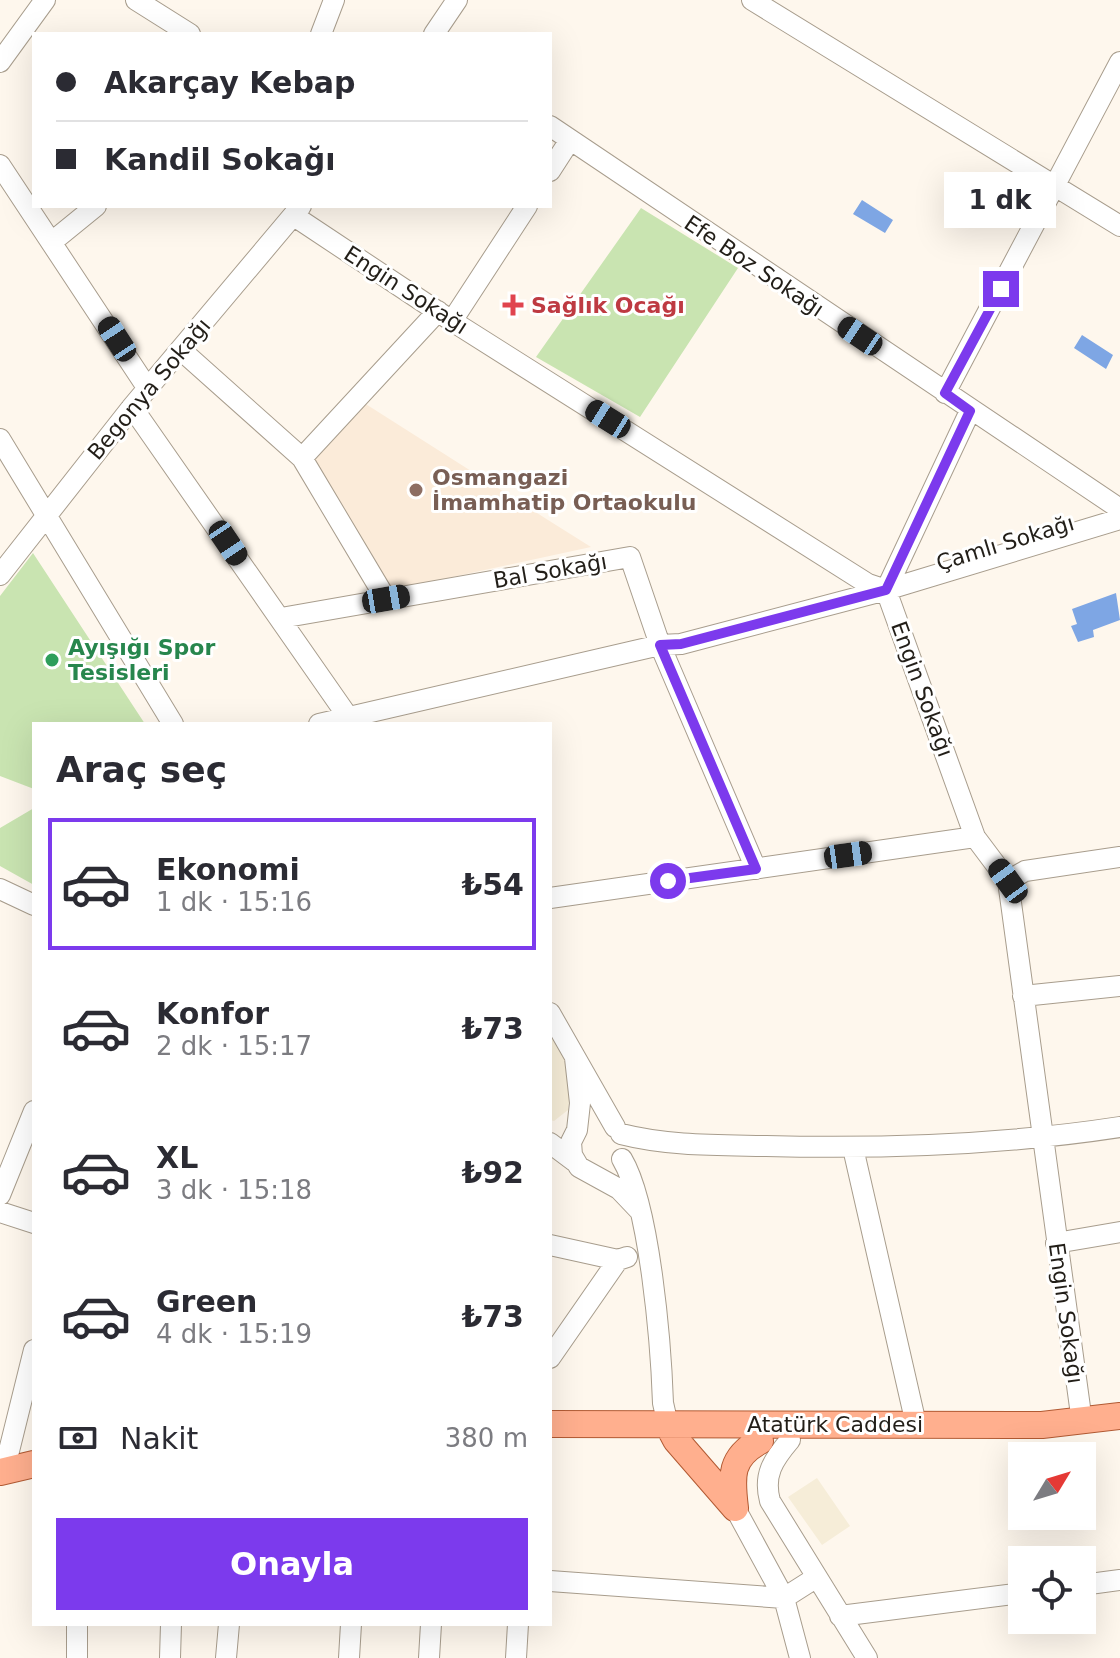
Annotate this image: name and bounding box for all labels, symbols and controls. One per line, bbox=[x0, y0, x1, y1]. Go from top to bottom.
text: Akarçay Kebap bbox=[104, 65, 356, 100]
text: Kandil Sokağı bbox=[104, 142, 336, 177]
callout: 1 dk bbox=[945, 173, 1057, 229]
text: 1 dk bbox=[968, 185, 1032, 215]
street label: Efe Boz Sokağı bbox=[680, 210, 828, 322]
street label: Engin Sokağı bbox=[340, 241, 472, 339]
route end bbox=[983, 271, 1019, 307]
place label: Sağlık Ocağı bbox=[531, 293, 685, 318]
marker: Sağlık Ocağı bbox=[502, 294, 524, 316]
car bbox=[94, 312, 140, 366]
street label: Begonya Sokağı bbox=[83, 313, 215, 465]
car bbox=[833, 313, 887, 359]
car bbox=[581, 396, 635, 442]
place label: Osmangazi İmamhatip Ortaokulu bbox=[432, 465, 696, 515]
marker: Osmangazi İmamhatip Ortaokulu bbox=[407, 481, 425, 499]
street label: Çamlı Sokağı bbox=[933, 510, 1077, 576]
car bbox=[205, 516, 251, 570]
street label: Bal Sokağı bbox=[491, 549, 609, 593]
car bbox=[360, 583, 412, 615]
street label: Engin Sokağı bbox=[886, 618, 958, 760]
place label: Ayışığı Spor Tesisleri bbox=[68, 635, 215, 685]
marker: Ayışığı Spor Tesisleri bbox=[43, 651, 61, 669]
text: Araç seç bbox=[56, 749, 227, 790]
car bbox=[823, 840, 873, 870]
icon: car bbox=[60, 848, 132, 920]
text: Ekonomi bbox=[156, 852, 300, 887]
car bbox=[984, 855, 1032, 907]
route start bbox=[650, 863, 686, 899]
text: ₺54 bbox=[461, 867, 524, 902]
text: 1 dk · 15:16 bbox=[156, 887, 312, 917]
icon: car bbox=[60, 992, 132, 1064]
text: Konfor bbox=[156, 996, 269, 1031]
text: ₺73 bbox=[461, 1011, 524, 1046]
text: 2 dk · 15:17 bbox=[156, 1031, 312, 1061]
icon: car bbox=[60, 1136, 132, 1208]
text: XL bbox=[156, 1140, 198, 1175]
text: ₺92 bbox=[461, 1155, 524, 1190]
text: 3 dk · 15:18 bbox=[156, 1175, 312, 1205]
street label: Engin Sokağı bbox=[1044, 1241, 1088, 1385]
icon: car bbox=[60, 1280, 132, 1352]
text: Green bbox=[156, 1284, 257, 1319]
text: ₺73 bbox=[461, 1299, 524, 1334]
text: 4 dk · 15:19 bbox=[156, 1319, 312, 1349]
street label: Atatürk Caddesi bbox=[747, 1412, 923, 1437]
icon: cash bbox=[56, 1416, 100, 1460]
text: Nakit bbox=[120, 1421, 198, 1456]
text: 380 m bbox=[445, 1423, 528, 1453]
north arrow bbox=[1008, 1442, 1096, 1530]
map controls bbox=[1008, 1442, 1096, 1634]
button: Onayla bbox=[56, 1518, 528, 1610]
button: locate bbox=[1008, 1546, 1096, 1634]

